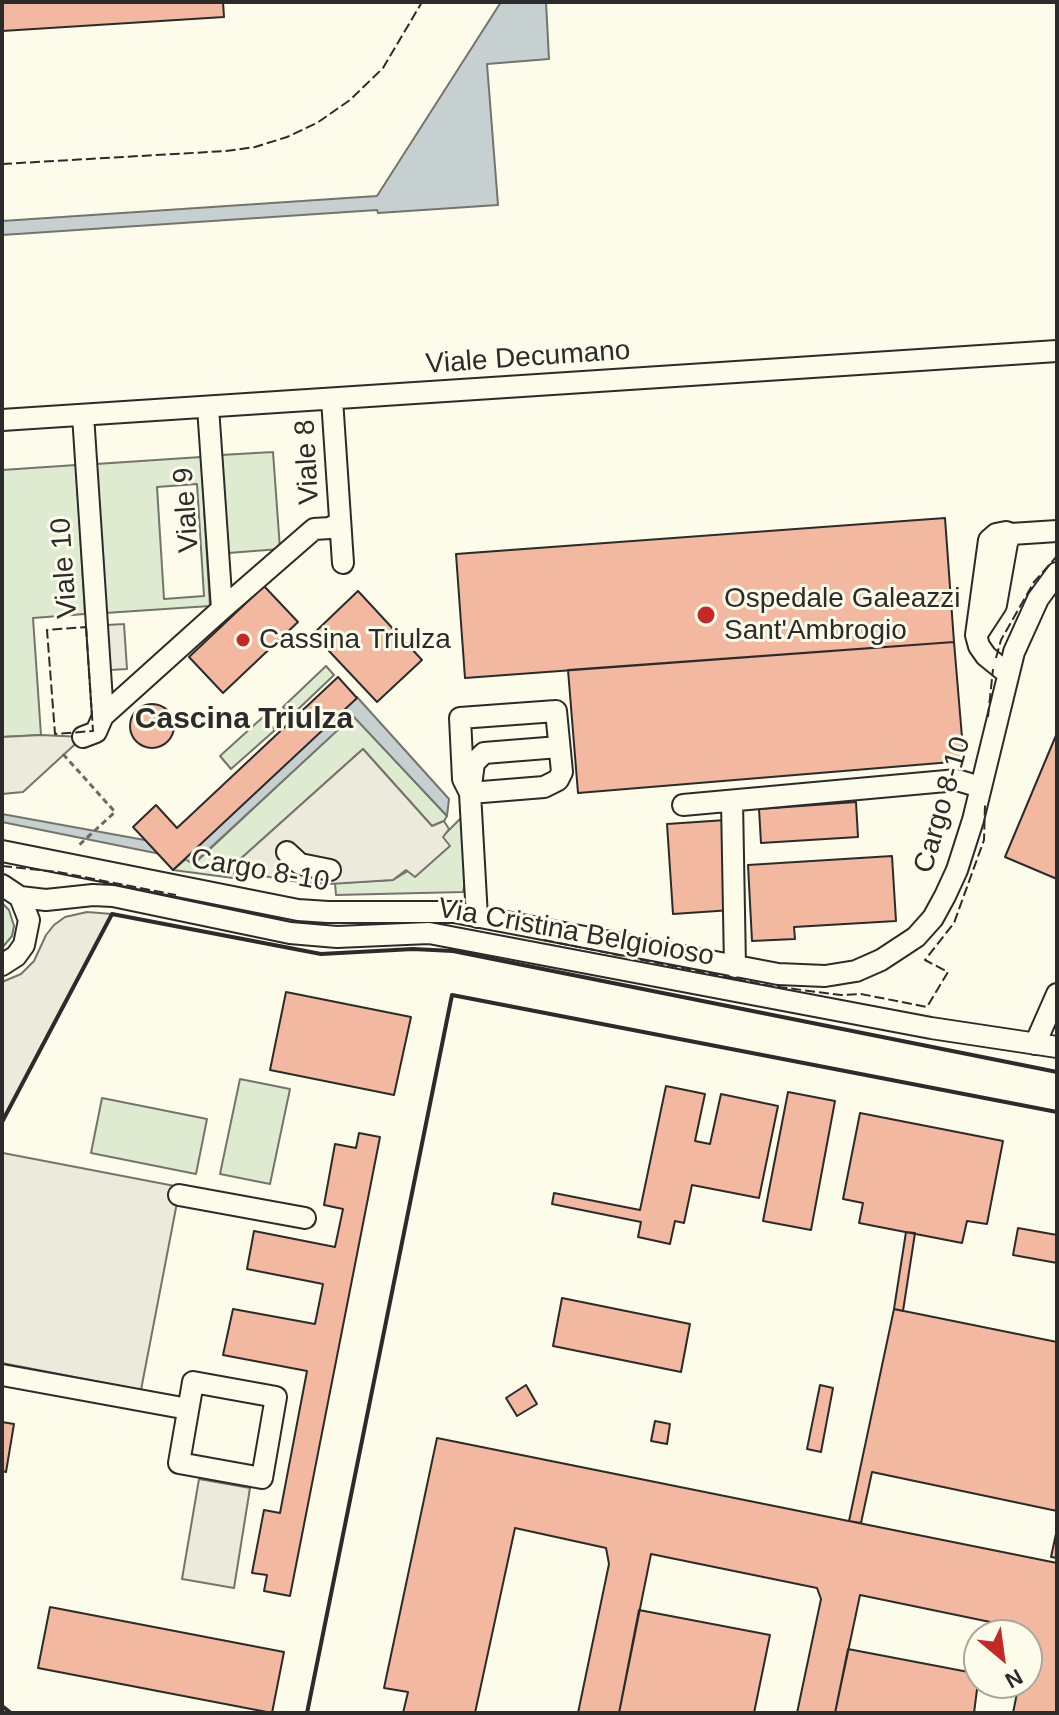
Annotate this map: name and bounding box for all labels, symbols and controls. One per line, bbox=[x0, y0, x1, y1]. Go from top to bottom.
street label: Viale Decumano bbox=[425, 334, 631, 382]
street label: Viale 8 bbox=[289, 419, 327, 505]
street label: Viale 9 bbox=[167, 466, 207, 554]
street label: Viale 10 bbox=[45, 517, 85, 619]
place label: Ospedale Galeazzi Sant'Ambrogio bbox=[724, 582, 961, 648]
marker: Ospedale Galeazzi Sant'Ambrogio bbox=[695, 604, 717, 626]
place label: Cassina Triulza bbox=[259, 623, 451, 657]
marker: Cassina Triulza bbox=[234, 631, 252, 649]
district label: Cascina Triulza bbox=[135, 702, 353, 738]
street label: Cargo 8-10 bbox=[908, 733, 978, 877]
street label: Cargo 8-10 bbox=[188, 842, 332, 900]
street label: Via Cristina Belgioioso bbox=[435, 892, 717, 974]
north arrow bbox=[963, 1619, 1043, 1699]
text: N bbox=[1001, 1664, 1027, 1693]

